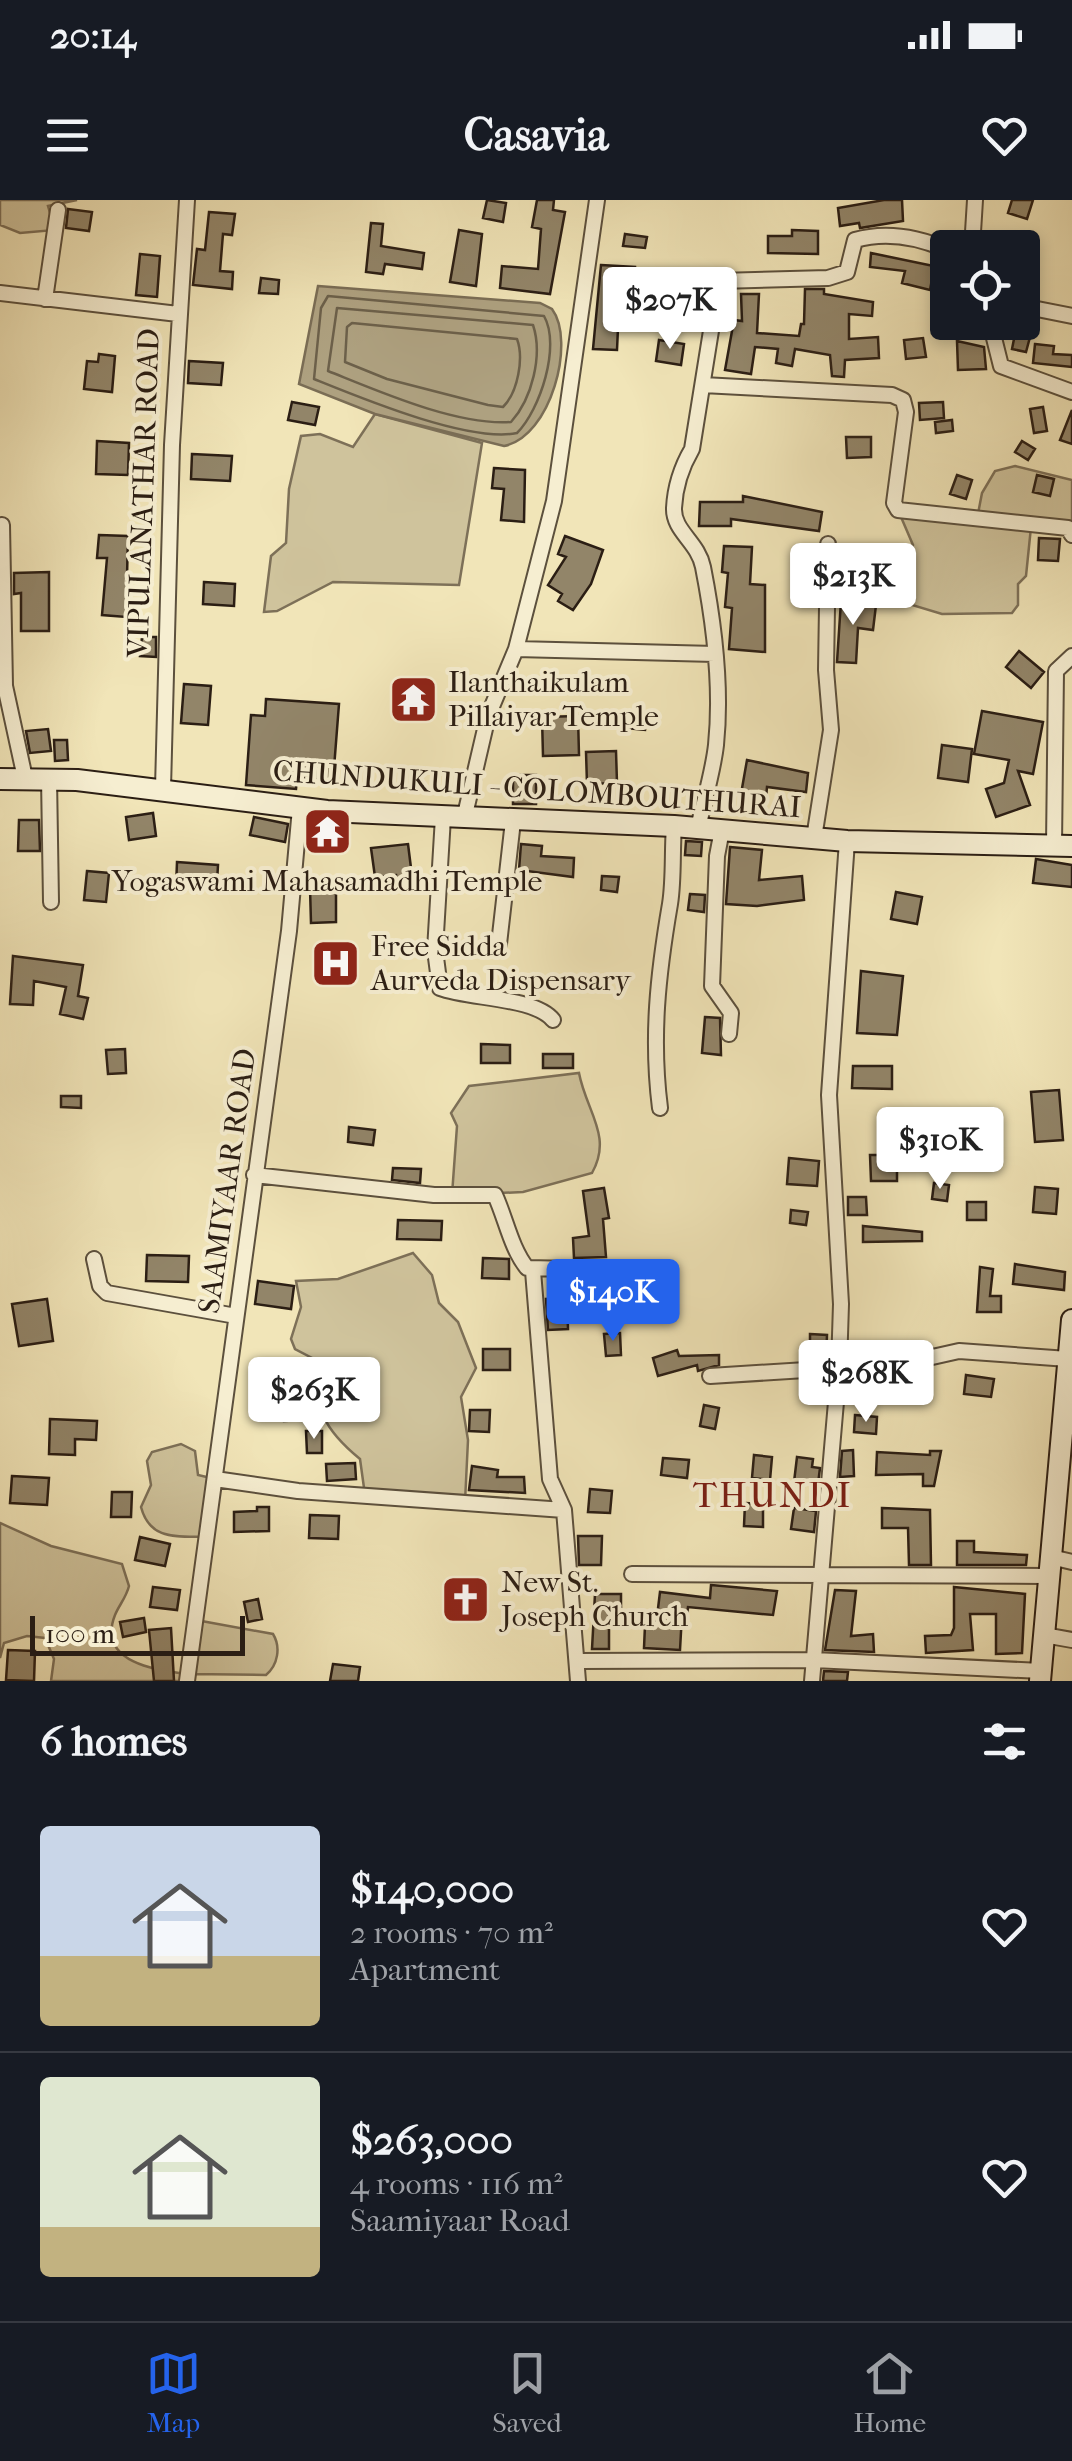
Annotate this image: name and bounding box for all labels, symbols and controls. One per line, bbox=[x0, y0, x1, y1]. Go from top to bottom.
text: 20:14 bbox=[50, 13, 136, 58]
icon: menu bbox=[40, 108, 95, 163]
icon: heart bbox=[977, 108, 1032, 163]
text: Casavia bbox=[464, 109, 608, 162]
map controls bbox=[930, 230, 1040, 340]
button: locate bbox=[930, 230, 1040, 340]
pin: $207K bbox=[600, 267, 740, 352]
text: $207K bbox=[625, 281, 715, 318]
street label: VIPULANATHAR ROAD bbox=[120, 328, 167, 659]
pin: $213K bbox=[783, 543, 923, 628]
text: $213K bbox=[812, 557, 894, 594]
place label: Ilanthaikulam Pillaiyar Temple bbox=[448, 665, 659, 734]
temple icon: Ilanthaikulam Pillaiyar Temple bbox=[387, 673, 439, 725]
street label: CHUNDUKULI - COLOMBOUTHURAI bbox=[272, 754, 802, 825]
temple icon: Yogaswami Mahasamadhi Temple bbox=[301, 806, 353, 858]
place label: Yogaswami Mahasamadhi Temple bbox=[111, 864, 542, 899]
place label: Free Sidda Aurveda Dispensary bbox=[370, 929, 632, 998]
hospital icon: Free Sidda Aurveda Dispensary bbox=[310, 937, 362, 989]
street label: SAAMIYAAR ROAD bbox=[192, 1046, 263, 1316]
pin: $310K bbox=[870, 1107, 1010, 1192]
text: $310K bbox=[899, 1121, 981, 1158]
pin: $140K bbox=[543, 1259, 683, 1344]
text: $140K bbox=[569, 1273, 657, 1310]
pin: $268K bbox=[796, 1340, 936, 1425]
text: $268K bbox=[821, 1354, 911, 1391]
pin: $263K bbox=[244, 1357, 384, 1442]
text: $263K bbox=[270, 1371, 358, 1408]
district label: THUNDI bbox=[693, 1475, 853, 1516]
place label: New St. Joseph Church bbox=[499, 1565, 688, 1634]
church icon: New St. Joseph Church bbox=[440, 1573, 492, 1625]
scale bar bbox=[30, 1611, 245, 1656]
text: 100 m bbox=[45, 1617, 115, 1650]
icon: filters bbox=[977, 1714, 1032, 1769]
text: 6 homes bbox=[40, 1717, 187, 1766]
text: $140,000 bbox=[350, 1865, 514, 1914]
icon: home bbox=[120, 1866, 240, 1986]
icon: heart bbox=[977, 1899, 1032, 1954]
text: 2 rooms · 70 m² bbox=[350, 1914, 553, 1951]
text: Apartment bbox=[350, 1951, 500, 1988]
text: $263,000 bbox=[350, 2116, 513, 2165]
icon: home bbox=[120, 2117, 240, 2237]
icon: heart bbox=[977, 2150, 1032, 2205]
text: 4 rooms · 116 m² bbox=[350, 2165, 563, 2202]
text: Saamiyaar Road bbox=[350, 2202, 570, 2239]
tab: Map bbox=[146, 2346, 201, 2439]
tab: Saved bbox=[492, 2346, 562, 2439]
tab: Home bbox=[853, 2346, 926, 2439]

